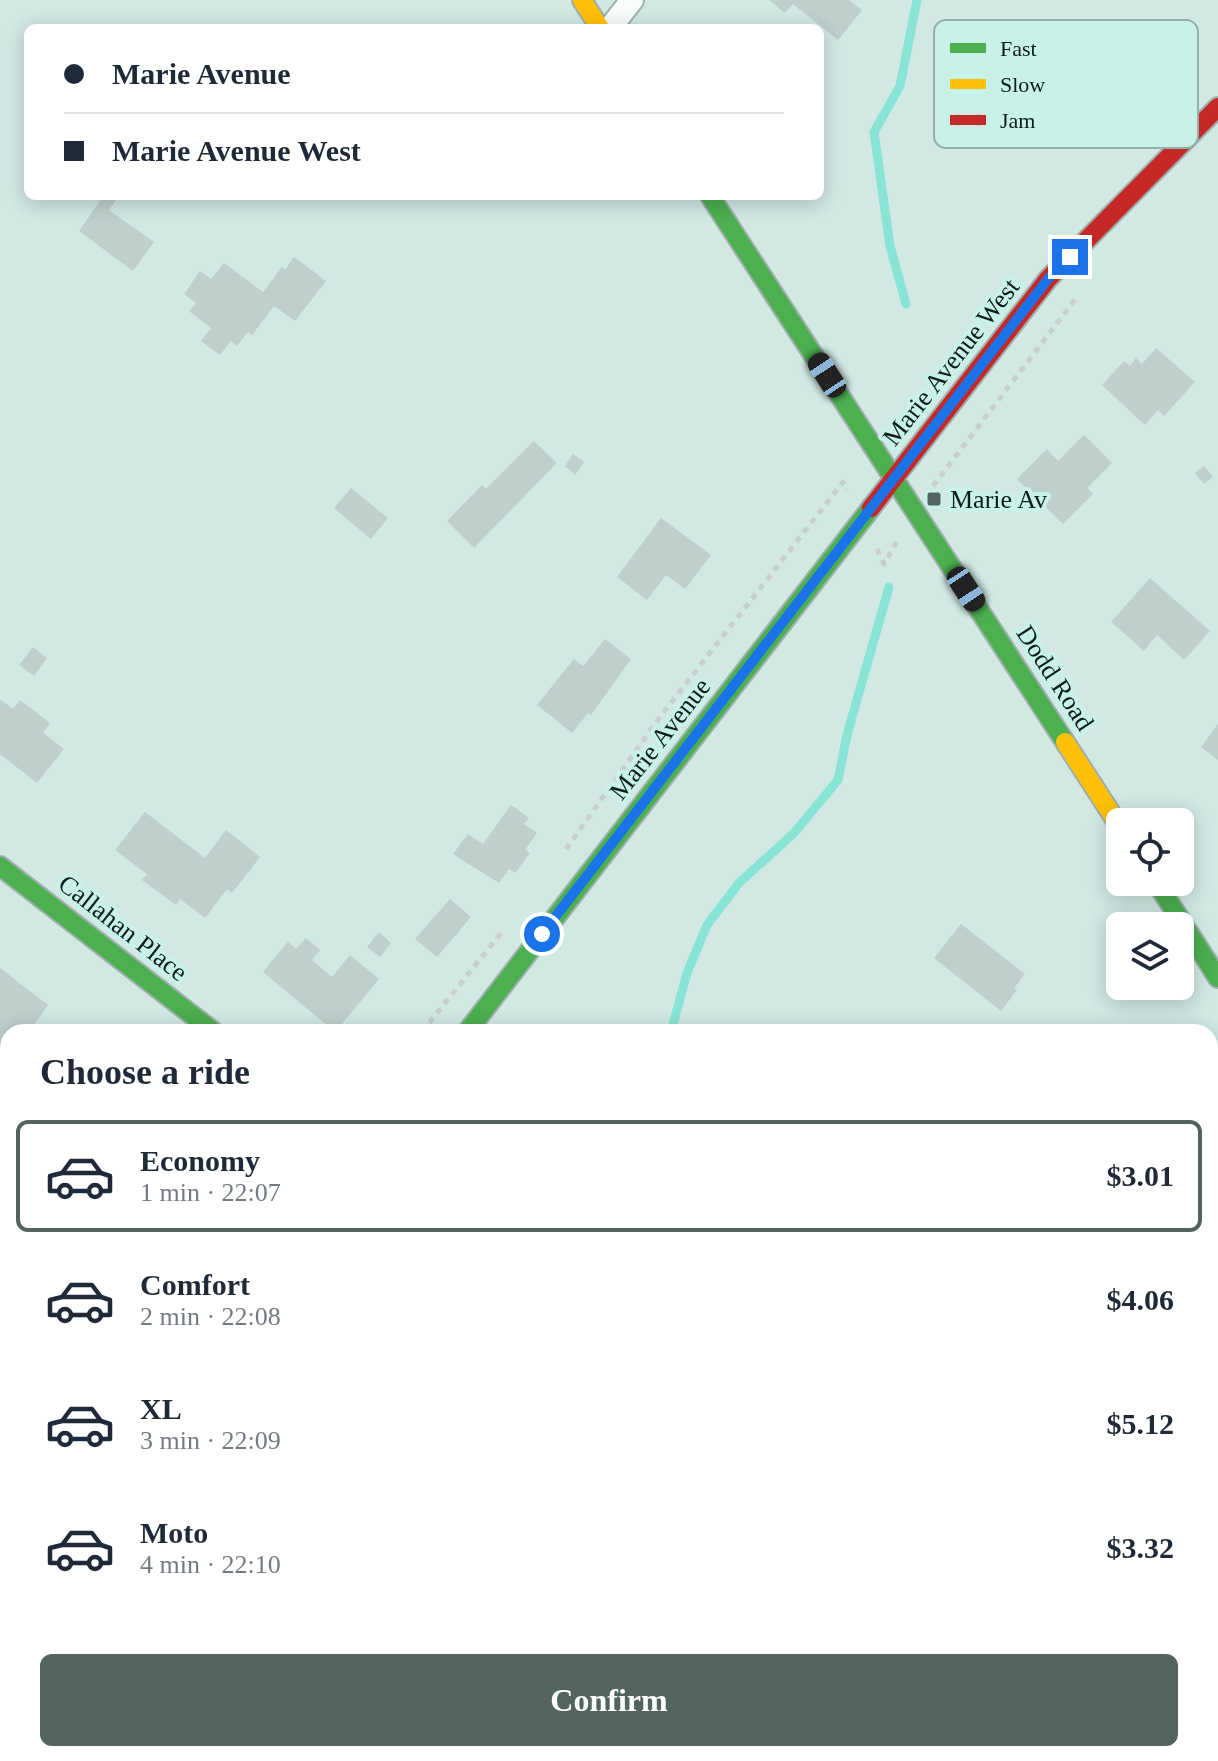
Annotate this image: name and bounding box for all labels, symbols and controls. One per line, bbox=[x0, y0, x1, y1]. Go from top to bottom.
legend bbox=[934, 20, 1198, 148]
text: Fast bbox=[1000, 36, 1037, 61]
text: Marie Avenue bbox=[112, 57, 291, 90]
text: Slow bbox=[1000, 72, 1045, 97]
text: Jam bbox=[1000, 108, 1035, 133]
text: Marie Avenue West bbox=[112, 134, 361, 167]
route end bbox=[1052, 239, 1088, 275]
street label: Marie Avenue West bbox=[877, 272, 1026, 451]
car bbox=[804, 348, 850, 402]
place label: Marie Av bbox=[950, 485, 1047, 514]
marker: Marie Av bbox=[925, 490, 943, 508]
car bbox=[943, 562, 989, 616]
street label: Dodd Road bbox=[1010, 620, 1100, 736]
street label: Marie Avenue bbox=[604, 673, 716, 805]
map controls bbox=[1106, 808, 1194, 1000]
button: locate bbox=[1106, 808, 1194, 896]
street label: Callahan Place bbox=[53, 869, 193, 987]
button: layers bbox=[1106, 912, 1194, 1000]
route start bbox=[524, 916, 560, 952]
text: Choose a ride bbox=[40, 1052, 250, 1092]
icon: car bbox=[44, 1140, 116, 1212]
text: Economy bbox=[140, 1144, 260, 1177]
text: $3.01 bbox=[1107, 1159, 1174, 1192]
text: 1 min · 22:07 bbox=[140, 1178, 281, 1207]
icon: car bbox=[44, 1264, 116, 1336]
text: Comfort bbox=[140, 1268, 250, 1301]
text: $4.06 bbox=[1107, 1283, 1174, 1316]
text: 2 min · 22:08 bbox=[140, 1302, 281, 1331]
icon: car bbox=[44, 1388, 116, 1460]
text: XL bbox=[140, 1392, 182, 1425]
text: $5.12 bbox=[1107, 1407, 1174, 1440]
text: 3 min · 22:09 bbox=[140, 1426, 281, 1455]
icon: car bbox=[44, 1512, 116, 1584]
text: Moto bbox=[140, 1516, 208, 1549]
text: $3.32 bbox=[1107, 1531, 1174, 1564]
text: 4 min · 22:10 bbox=[140, 1550, 281, 1579]
button: Confirm bbox=[40, 1654, 1178, 1746]

